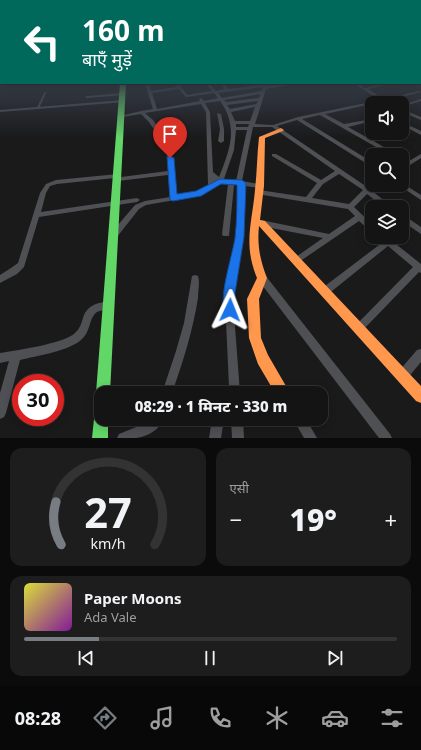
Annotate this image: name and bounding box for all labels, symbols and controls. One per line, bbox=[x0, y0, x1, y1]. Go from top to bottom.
text: 160 m bbox=[82, 11, 165, 49]
icon: left bbox=[16, 16, 68, 68]
text: बाएँ मुड़ें bbox=[82, 47, 132, 71]
map controls bbox=[365, 96, 409, 244]
button: sound bbox=[365, 96, 409, 140]
pin bbox=[153, 117, 187, 158]
icon: arrive bbox=[159, 123, 181, 145]
button: search bbox=[365, 148, 409, 192]
button: layers bbox=[365, 200, 409, 244]
position arrow bbox=[209, 289, 251, 331]
speed limit sign: 30 bbox=[12, 374, 64, 426]
text: 08:29 · 1 मिनट · 330 m bbox=[135, 396, 287, 416]
text: एसी bbox=[230, 479, 249, 497]
text: 27 bbox=[84, 484, 132, 540]
text: 19° bbox=[290, 499, 337, 540]
text: − bbox=[230, 504, 242, 534]
text: + bbox=[384, 504, 397, 534]
text: km/h bbox=[90, 534, 125, 553]
text: Paper Moons bbox=[84, 588, 182, 608]
text: Ada Vale bbox=[84, 608, 137, 626]
icon: previous bbox=[75, 647, 97, 669]
icon: pause bbox=[199, 647, 221, 669]
icon: next bbox=[324, 647, 346, 669]
icon: directions bbox=[91, 704, 119, 732]
icon: music bbox=[148, 704, 176, 732]
icon: phone bbox=[206, 704, 234, 732]
icon: climate bbox=[263, 704, 291, 732]
icon: car bbox=[321, 704, 349, 732]
icon: filters bbox=[378, 704, 406, 732]
text: 08:28 bbox=[15, 706, 61, 730]

